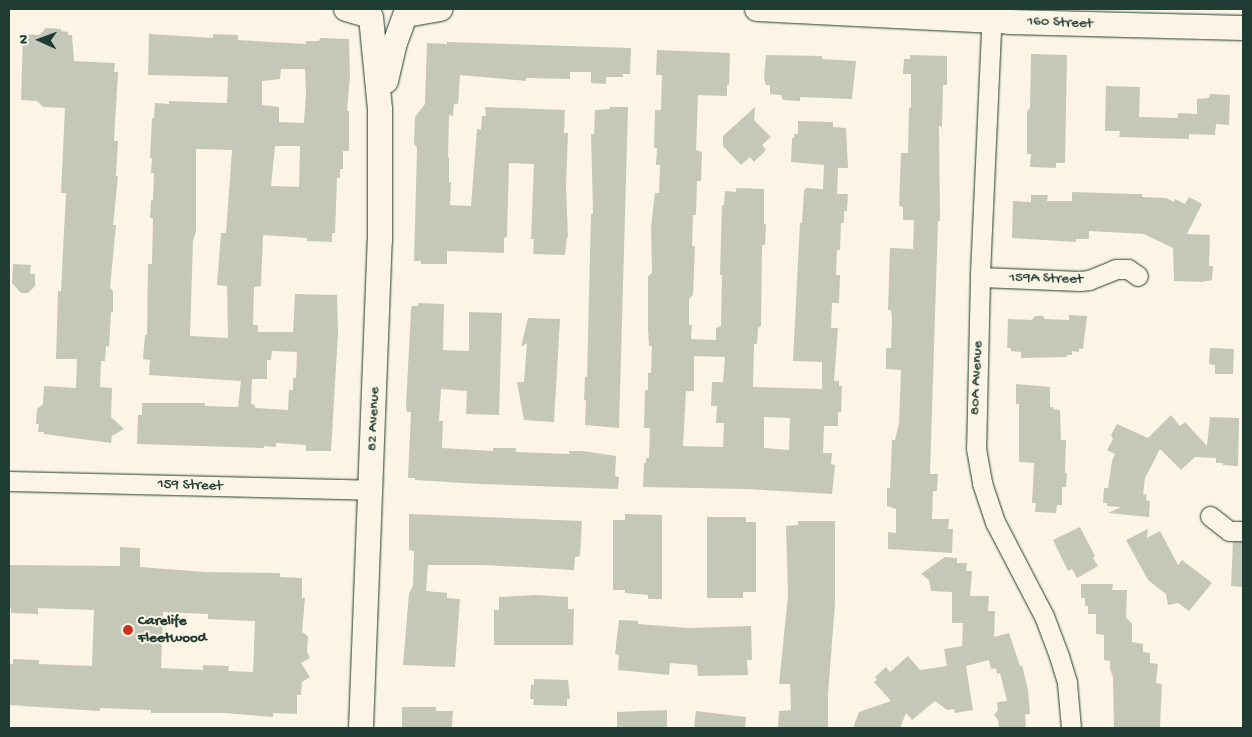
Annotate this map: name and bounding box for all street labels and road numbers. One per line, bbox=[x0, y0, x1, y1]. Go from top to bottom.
street label: 160 Street bbox=[1027, 13, 1093, 33]
street label: 159A Street bbox=[1009, 269, 1083, 289]
street label: 80A Avenue bbox=[967, 341, 987, 415]
street label: 82 Avenue bbox=[364, 387, 384, 451]
street label: 159 Street bbox=[157, 476, 223, 496]

